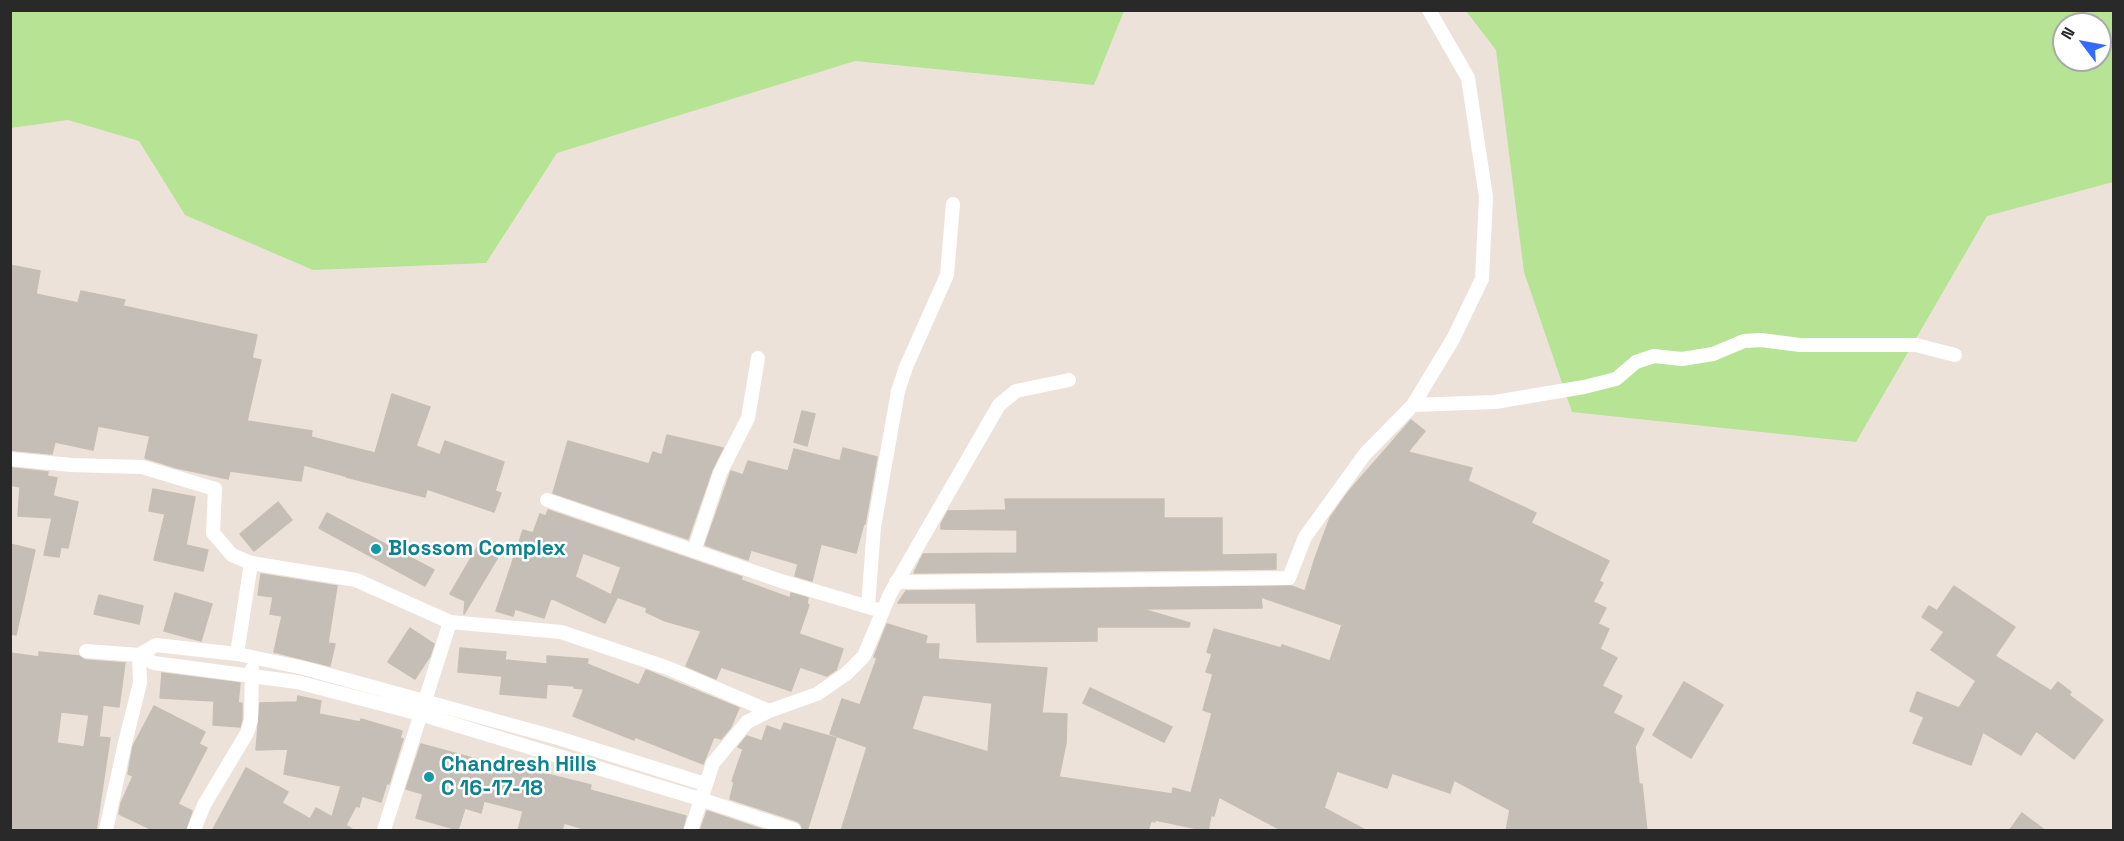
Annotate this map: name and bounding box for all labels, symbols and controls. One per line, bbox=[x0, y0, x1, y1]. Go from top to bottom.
north arrow bbox=[2052, 12, 2112, 72]
text: N bbox=[2056, 23, 2080, 43]
place label: Blossom Complex bbox=[388, 536, 566, 562]
marker: Blossom Complex bbox=[369, 542, 383, 556]
place label: Chandresh Hills C 16-17-18 bbox=[441, 752, 597, 802]
marker: Chandresh Hills C 16-17-18 bbox=[422, 770, 436, 784]

